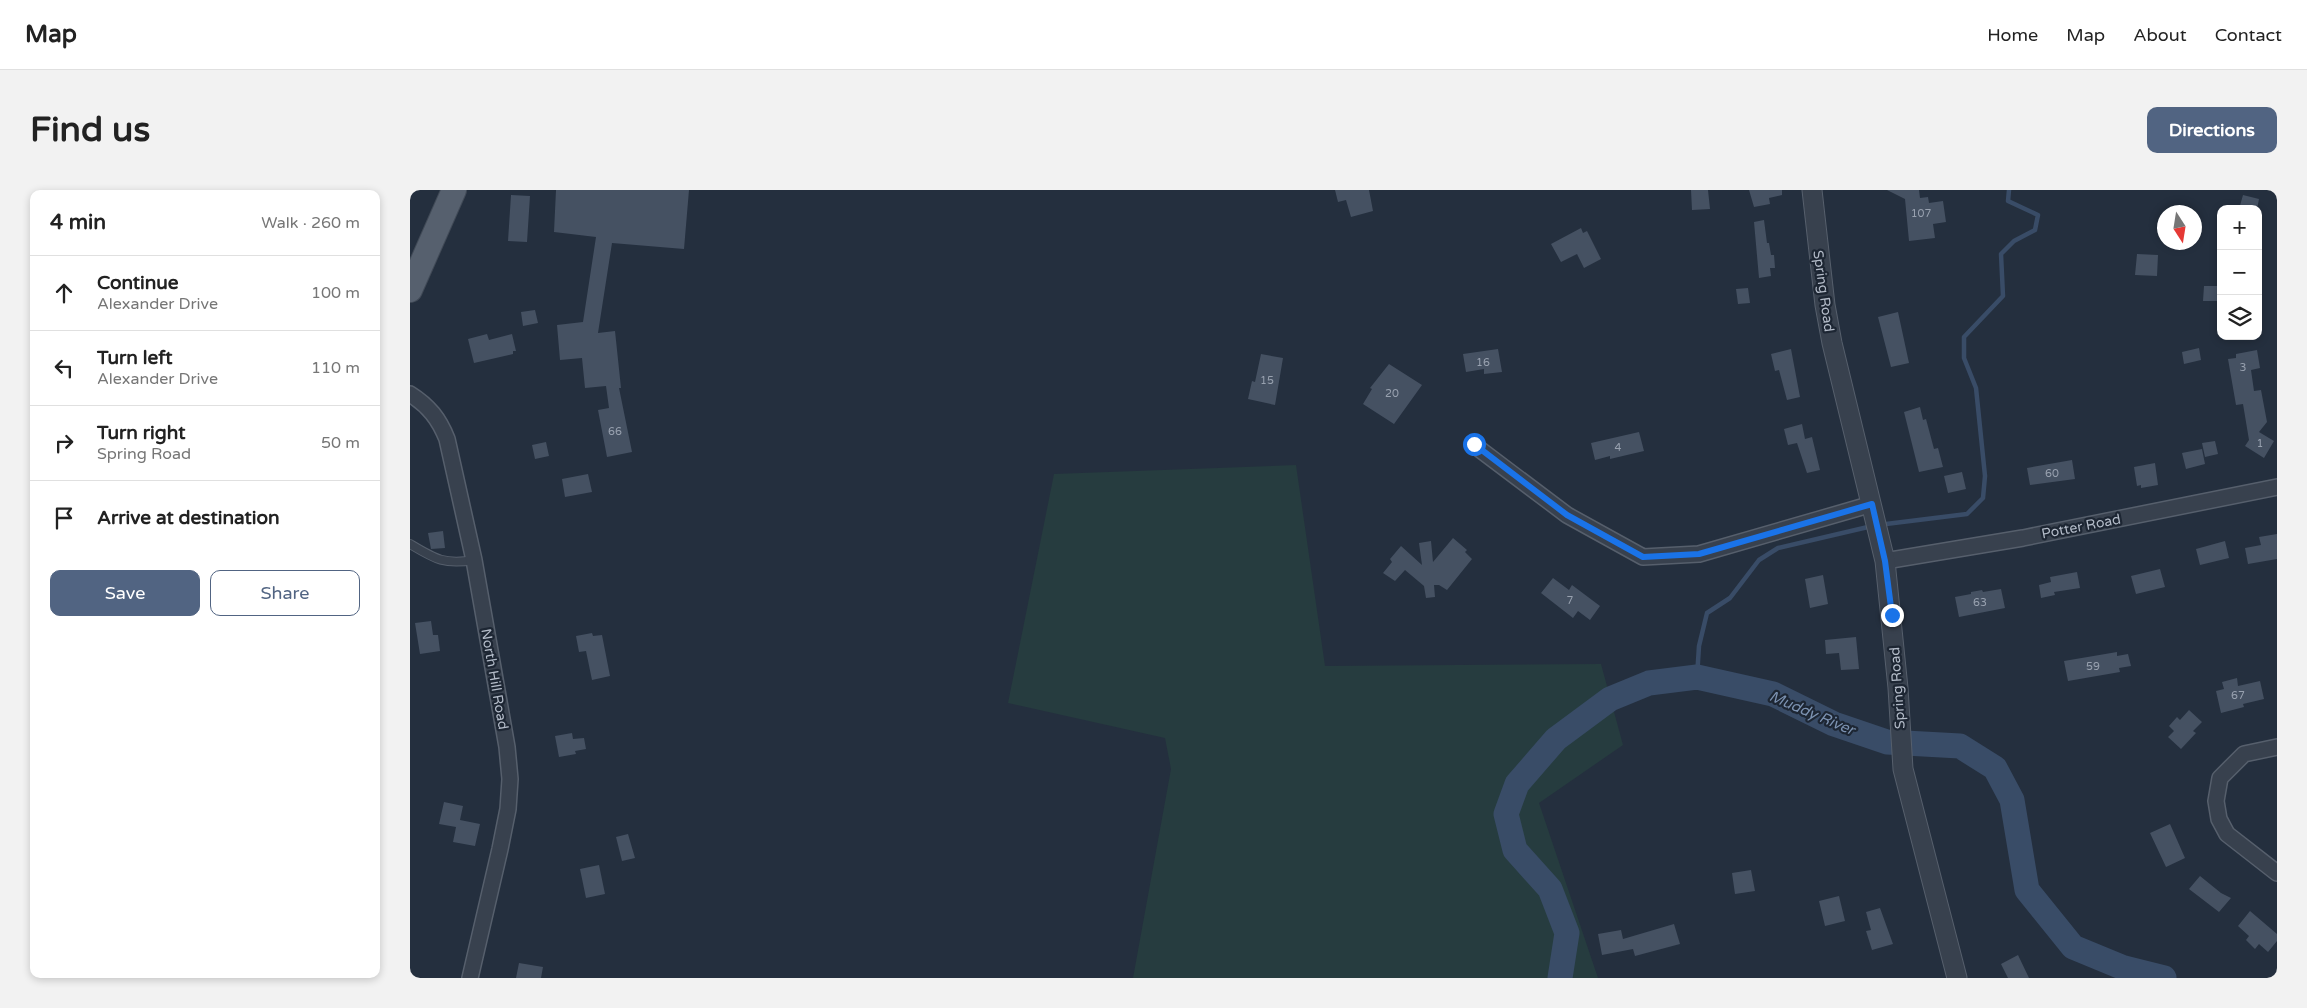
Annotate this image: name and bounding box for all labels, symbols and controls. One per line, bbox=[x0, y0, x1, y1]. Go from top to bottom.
text: Map bbox=[25, 20, 77, 49]
text: Home bbox=[1987, 24, 2038, 46]
text: Map bbox=[2066, 24, 2105, 46]
text: About bbox=[2133, 24, 2187, 46]
text: Contact bbox=[2215, 24, 2282, 46]
button: Directions bbox=[2147, 107, 2277, 153]
text: Find us bbox=[30, 109, 150, 151]
north arrow bbox=[2157, 205, 2202, 250]
map controls bbox=[2217, 205, 2262, 340]
button: + bbox=[2217, 205, 2262, 250]
house number: 107 bbox=[1911, 207, 1931, 220]
text: 4 min bbox=[50, 210, 106, 235]
text: Walk · 260 m bbox=[261, 213, 360, 233]
street label: Spring Road bbox=[1809, 249, 1838, 333]
button: − bbox=[2217, 250, 2262, 295]
text: Continue bbox=[97, 272, 179, 294]
icon: ahead bbox=[50, 279, 78, 307]
text: 100 m bbox=[311, 283, 360, 303]
text: Alexander Drive bbox=[97, 294, 218, 314]
button: layers bbox=[2217, 295, 2262, 340]
text: Turn left bbox=[97, 347, 173, 369]
icon: left bbox=[50, 354, 78, 382]
house number: 16 bbox=[1476, 356, 1490, 369]
text: 110 m bbox=[311, 358, 360, 378]
house number: 3 bbox=[2240, 361, 2247, 374]
text: Alexander Drive bbox=[97, 369, 218, 389]
house number: 15 bbox=[1260, 374, 1274, 387]
house number: 20 bbox=[1385, 387, 1399, 400]
text: Turn right bbox=[97, 422, 185, 444]
house number: 66 bbox=[608, 425, 622, 438]
icon: right bbox=[50, 429, 78, 457]
text: 50 m bbox=[321, 433, 360, 453]
route start bbox=[1463, 433, 1486, 456]
house number: 1 bbox=[2257, 437, 2263, 450]
house number: 4 bbox=[1615, 441, 1622, 454]
text: Spring Road bbox=[97, 444, 191, 464]
house number: 60 bbox=[2045, 467, 2059, 480]
icon: arrive bbox=[50, 504, 78, 532]
text: Arrive at destination bbox=[97, 507, 280, 529]
street label: Potter Road bbox=[2040, 510, 2122, 543]
button: Save bbox=[50, 570, 200, 616]
button: Share bbox=[210, 570, 360, 616]
house number: 7 bbox=[1567, 594, 1574, 607]
house number: 63 bbox=[1973, 596, 1987, 609]
route end bbox=[1881, 604, 1904, 627]
street label: North Hill Road bbox=[477, 627, 512, 731]
street label: Spring Road bbox=[1886, 646, 1909, 730]
house number: 59 bbox=[2086, 660, 2100, 673]
water label: Muddy River bbox=[1767, 687, 1859, 740]
house number: 67 bbox=[2231, 689, 2245, 702]

